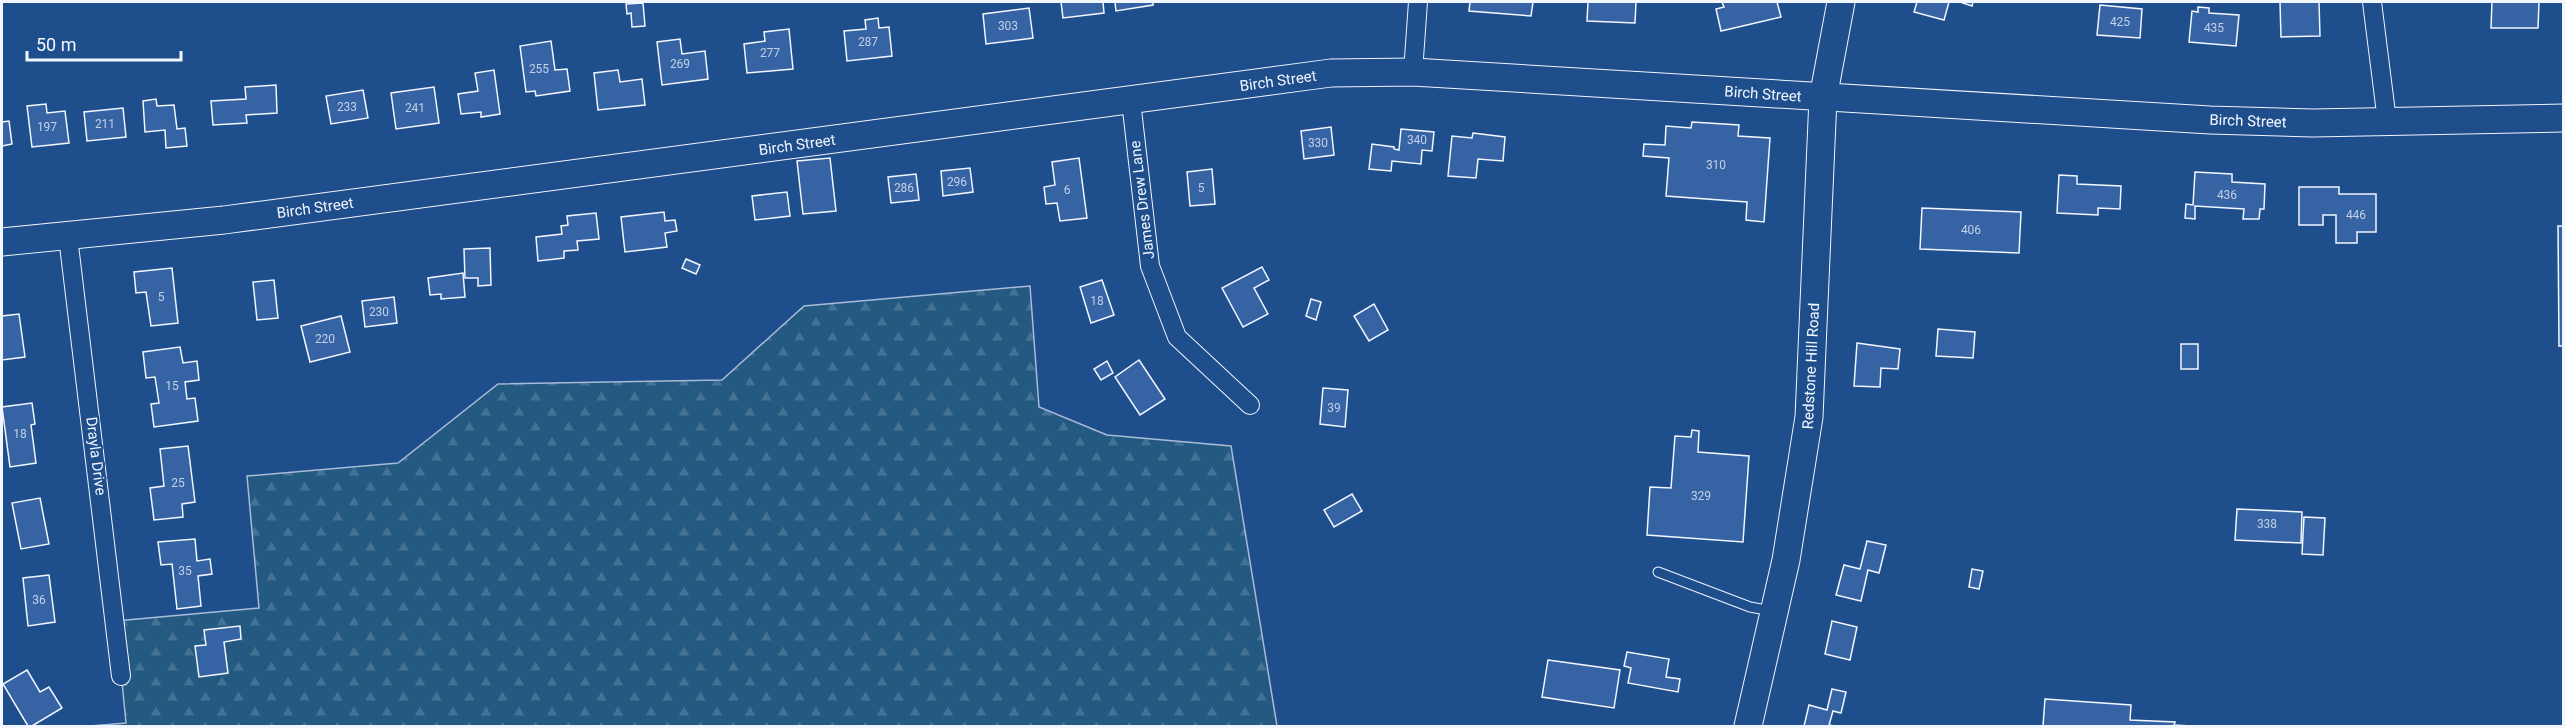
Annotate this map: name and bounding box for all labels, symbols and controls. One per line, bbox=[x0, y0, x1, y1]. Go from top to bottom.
house number: 425 bbox=[2110, 15, 2130, 29]
house number: 303 bbox=[998, 19, 1018, 33]
house number: 435 bbox=[2204, 21, 2224, 35]
scale bar bbox=[27, 24, 182, 62]
text: 50 m bbox=[36, 34, 76, 55]
house number: 287 bbox=[858, 35, 878, 49]
house number: 277 bbox=[760, 46, 780, 60]
house number: 269 bbox=[670, 57, 690, 71]
house number: 255 bbox=[529, 62, 549, 76]
street label: Birch Street bbox=[1238, 67, 1318, 95]
street label: Birch Street bbox=[1724, 82, 1802, 106]
house number: 233 bbox=[337, 100, 357, 114]
house number: 241 bbox=[405, 101, 425, 115]
street label: Birch Street bbox=[2209, 111, 2287, 131]
house number: 211 bbox=[95, 117, 115, 131]
house number: 197 bbox=[37, 120, 57, 134]
street label: Birch Street bbox=[757, 131, 837, 159]
house number: 340 bbox=[1407, 133, 1427, 147]
house number: 330 bbox=[1308, 136, 1328, 150]
street label: James Drew Lane bbox=[1126, 140, 1158, 260]
house number: 310 bbox=[1706, 158, 1726, 172]
house number: 296 bbox=[947, 175, 967, 189]
house number: 286 bbox=[894, 181, 914, 195]
house number: 5 bbox=[1198, 181, 1205, 195]
house number: 6 bbox=[1064, 183, 1071, 197]
house number: 436 bbox=[2217, 188, 2237, 202]
street label: Birch Street bbox=[275, 194, 355, 222]
house number: 446 bbox=[2346, 208, 2366, 222]
house number: 406 bbox=[1961, 223, 1981, 237]
house number: 5 bbox=[158, 290, 165, 304]
house number: 18 bbox=[1090, 294, 1104, 308]
street label: Redstone Hill Road bbox=[1799, 302, 1823, 430]
house number: 230 bbox=[369, 305, 389, 319]
house number: 220 bbox=[315, 332, 335, 346]
house number: 15 bbox=[165, 379, 179, 393]
house number: 39 bbox=[1327, 401, 1341, 415]
street label: Drayla Drive bbox=[82, 416, 110, 496]
house number: 18 bbox=[13, 427, 27, 441]
house number: 25 bbox=[171, 476, 185, 490]
house number: 329 bbox=[1691, 489, 1711, 503]
house number: 338 bbox=[2257, 517, 2277, 531]
house number: 35 bbox=[178, 564, 192, 578]
house number: 36 bbox=[32, 593, 46, 607]

